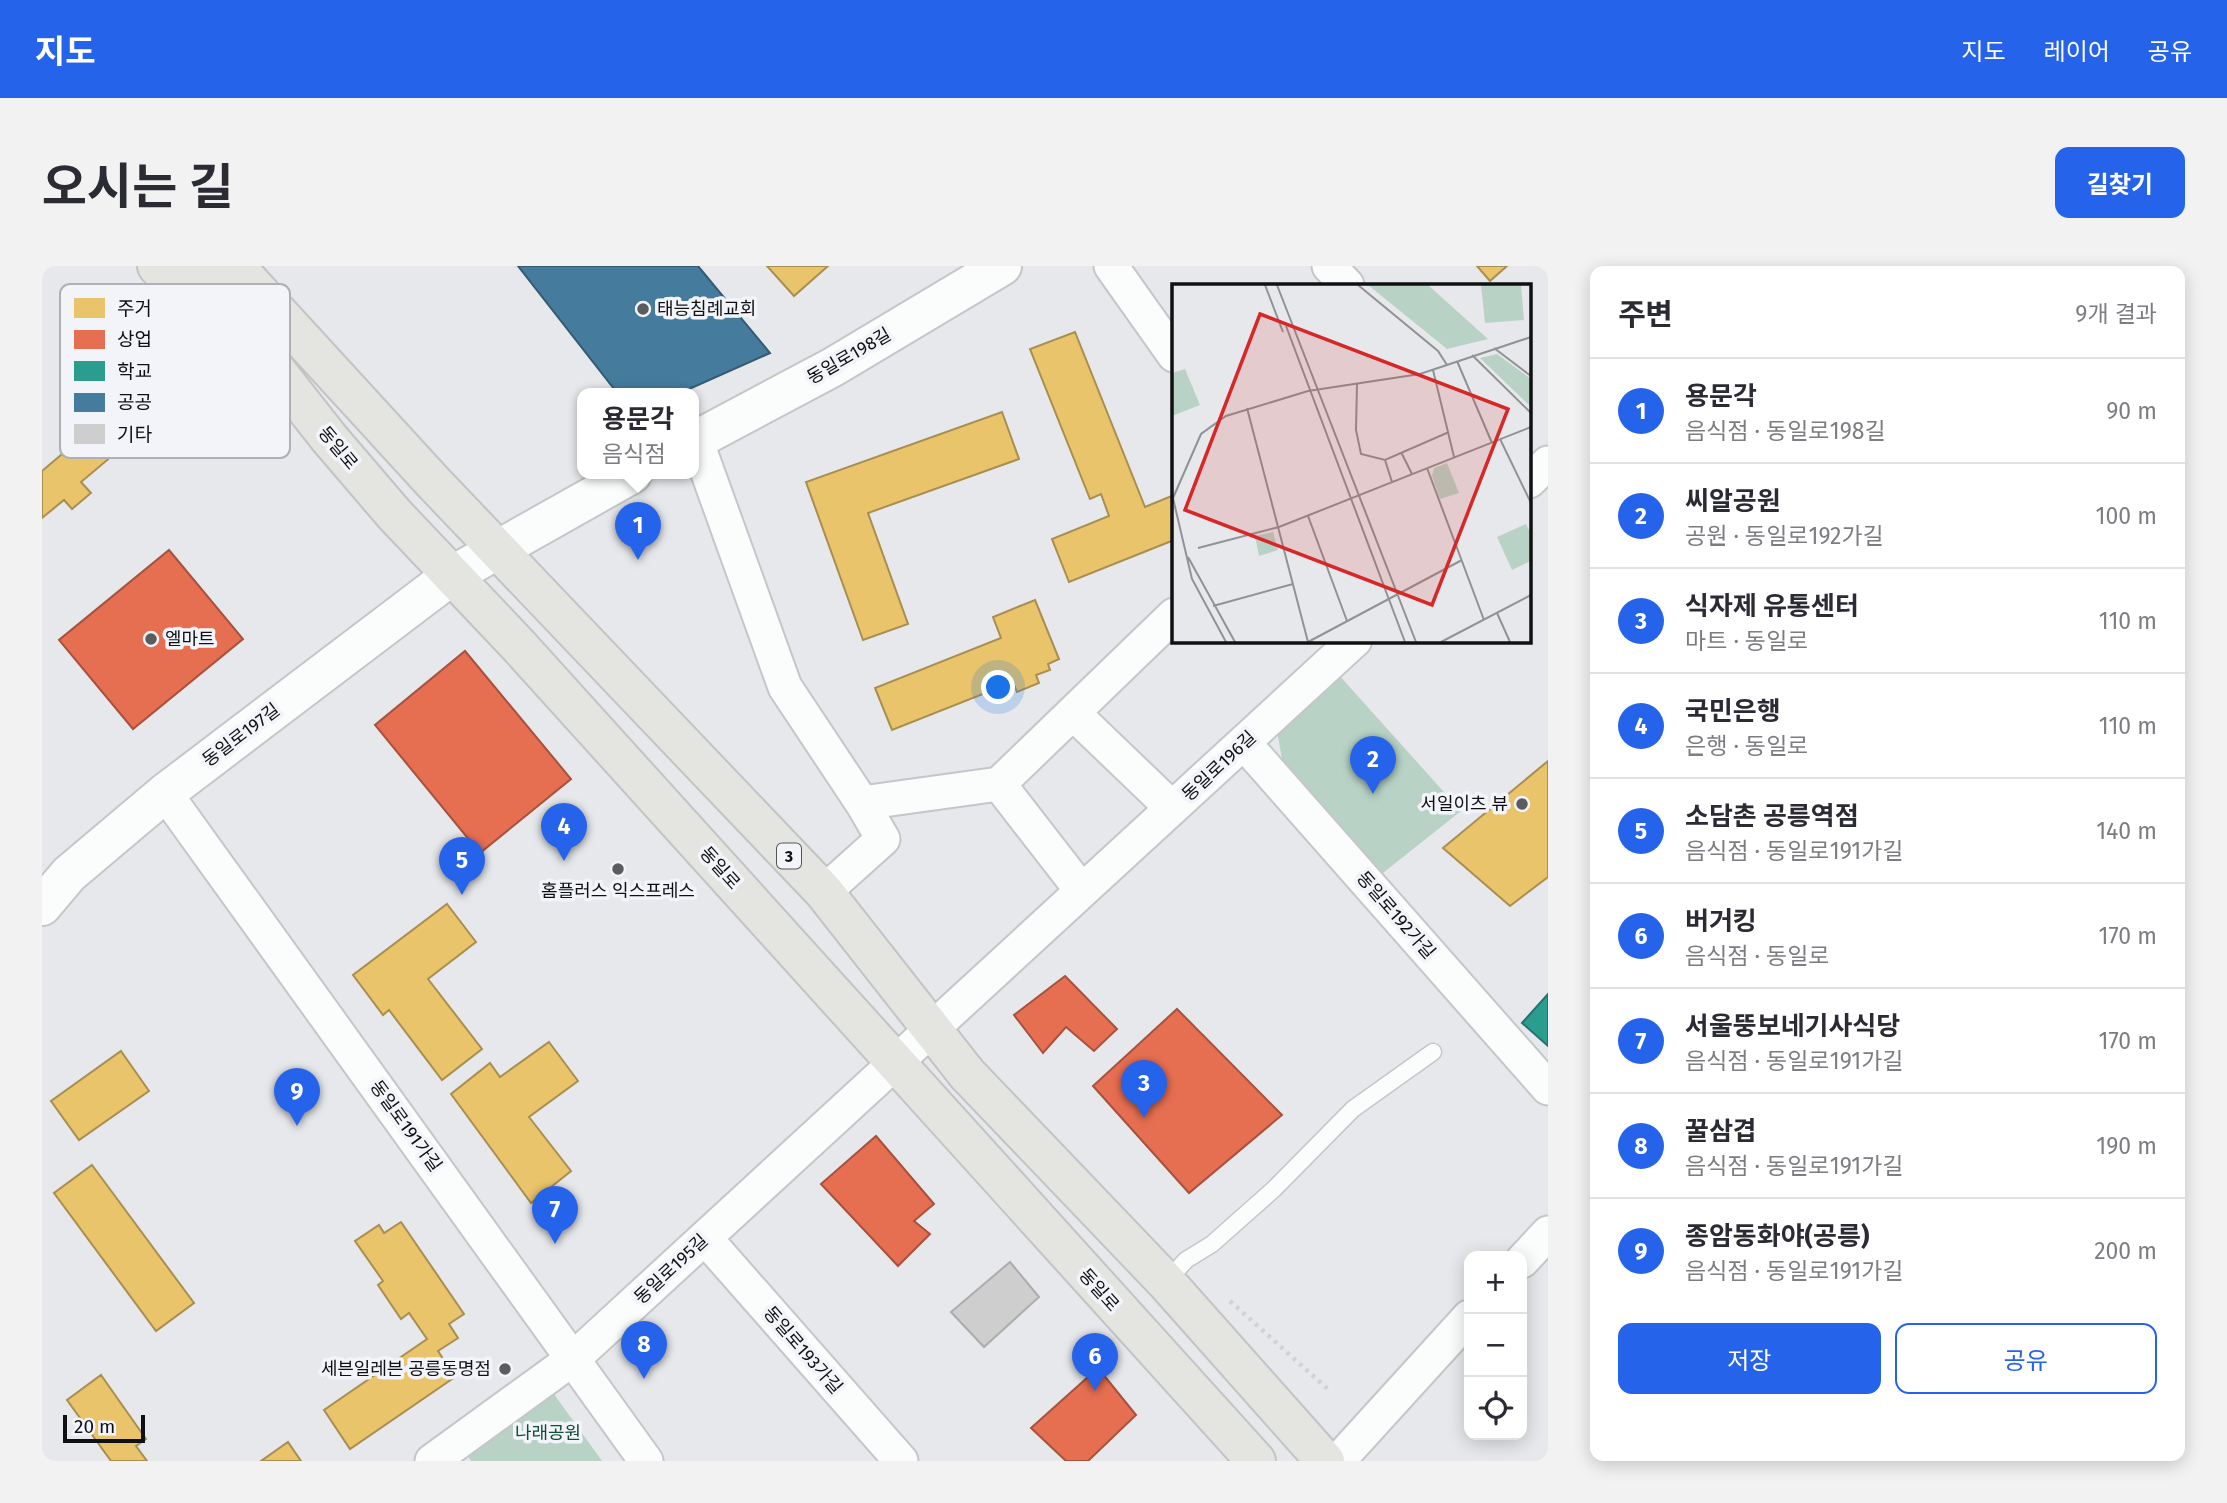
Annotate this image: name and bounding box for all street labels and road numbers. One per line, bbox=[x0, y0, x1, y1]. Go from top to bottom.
street label: 동일로198길 bbox=[803, 323, 895, 389]
street label: 동일로 bbox=[314, 422, 362, 474]
street label: 동일로197길 bbox=[198, 699, 284, 771]
street label: 동일로196길 bbox=[1177, 726, 1261, 806]
street label: 동일로 bbox=[695, 842, 745, 894]
road number: 3 bbox=[777, 844, 801, 869]
street label: 동일로192가길 bbox=[1352, 867, 1440, 963]
street label: 동일로191가길 bbox=[366, 1076, 446, 1176]
street label: 동일로195길 bbox=[630, 1229, 712, 1309]
street label: 동일로 bbox=[1074, 1264, 1124, 1316]
street label: 동일로193가길 bbox=[759, 1302, 847, 1398]

